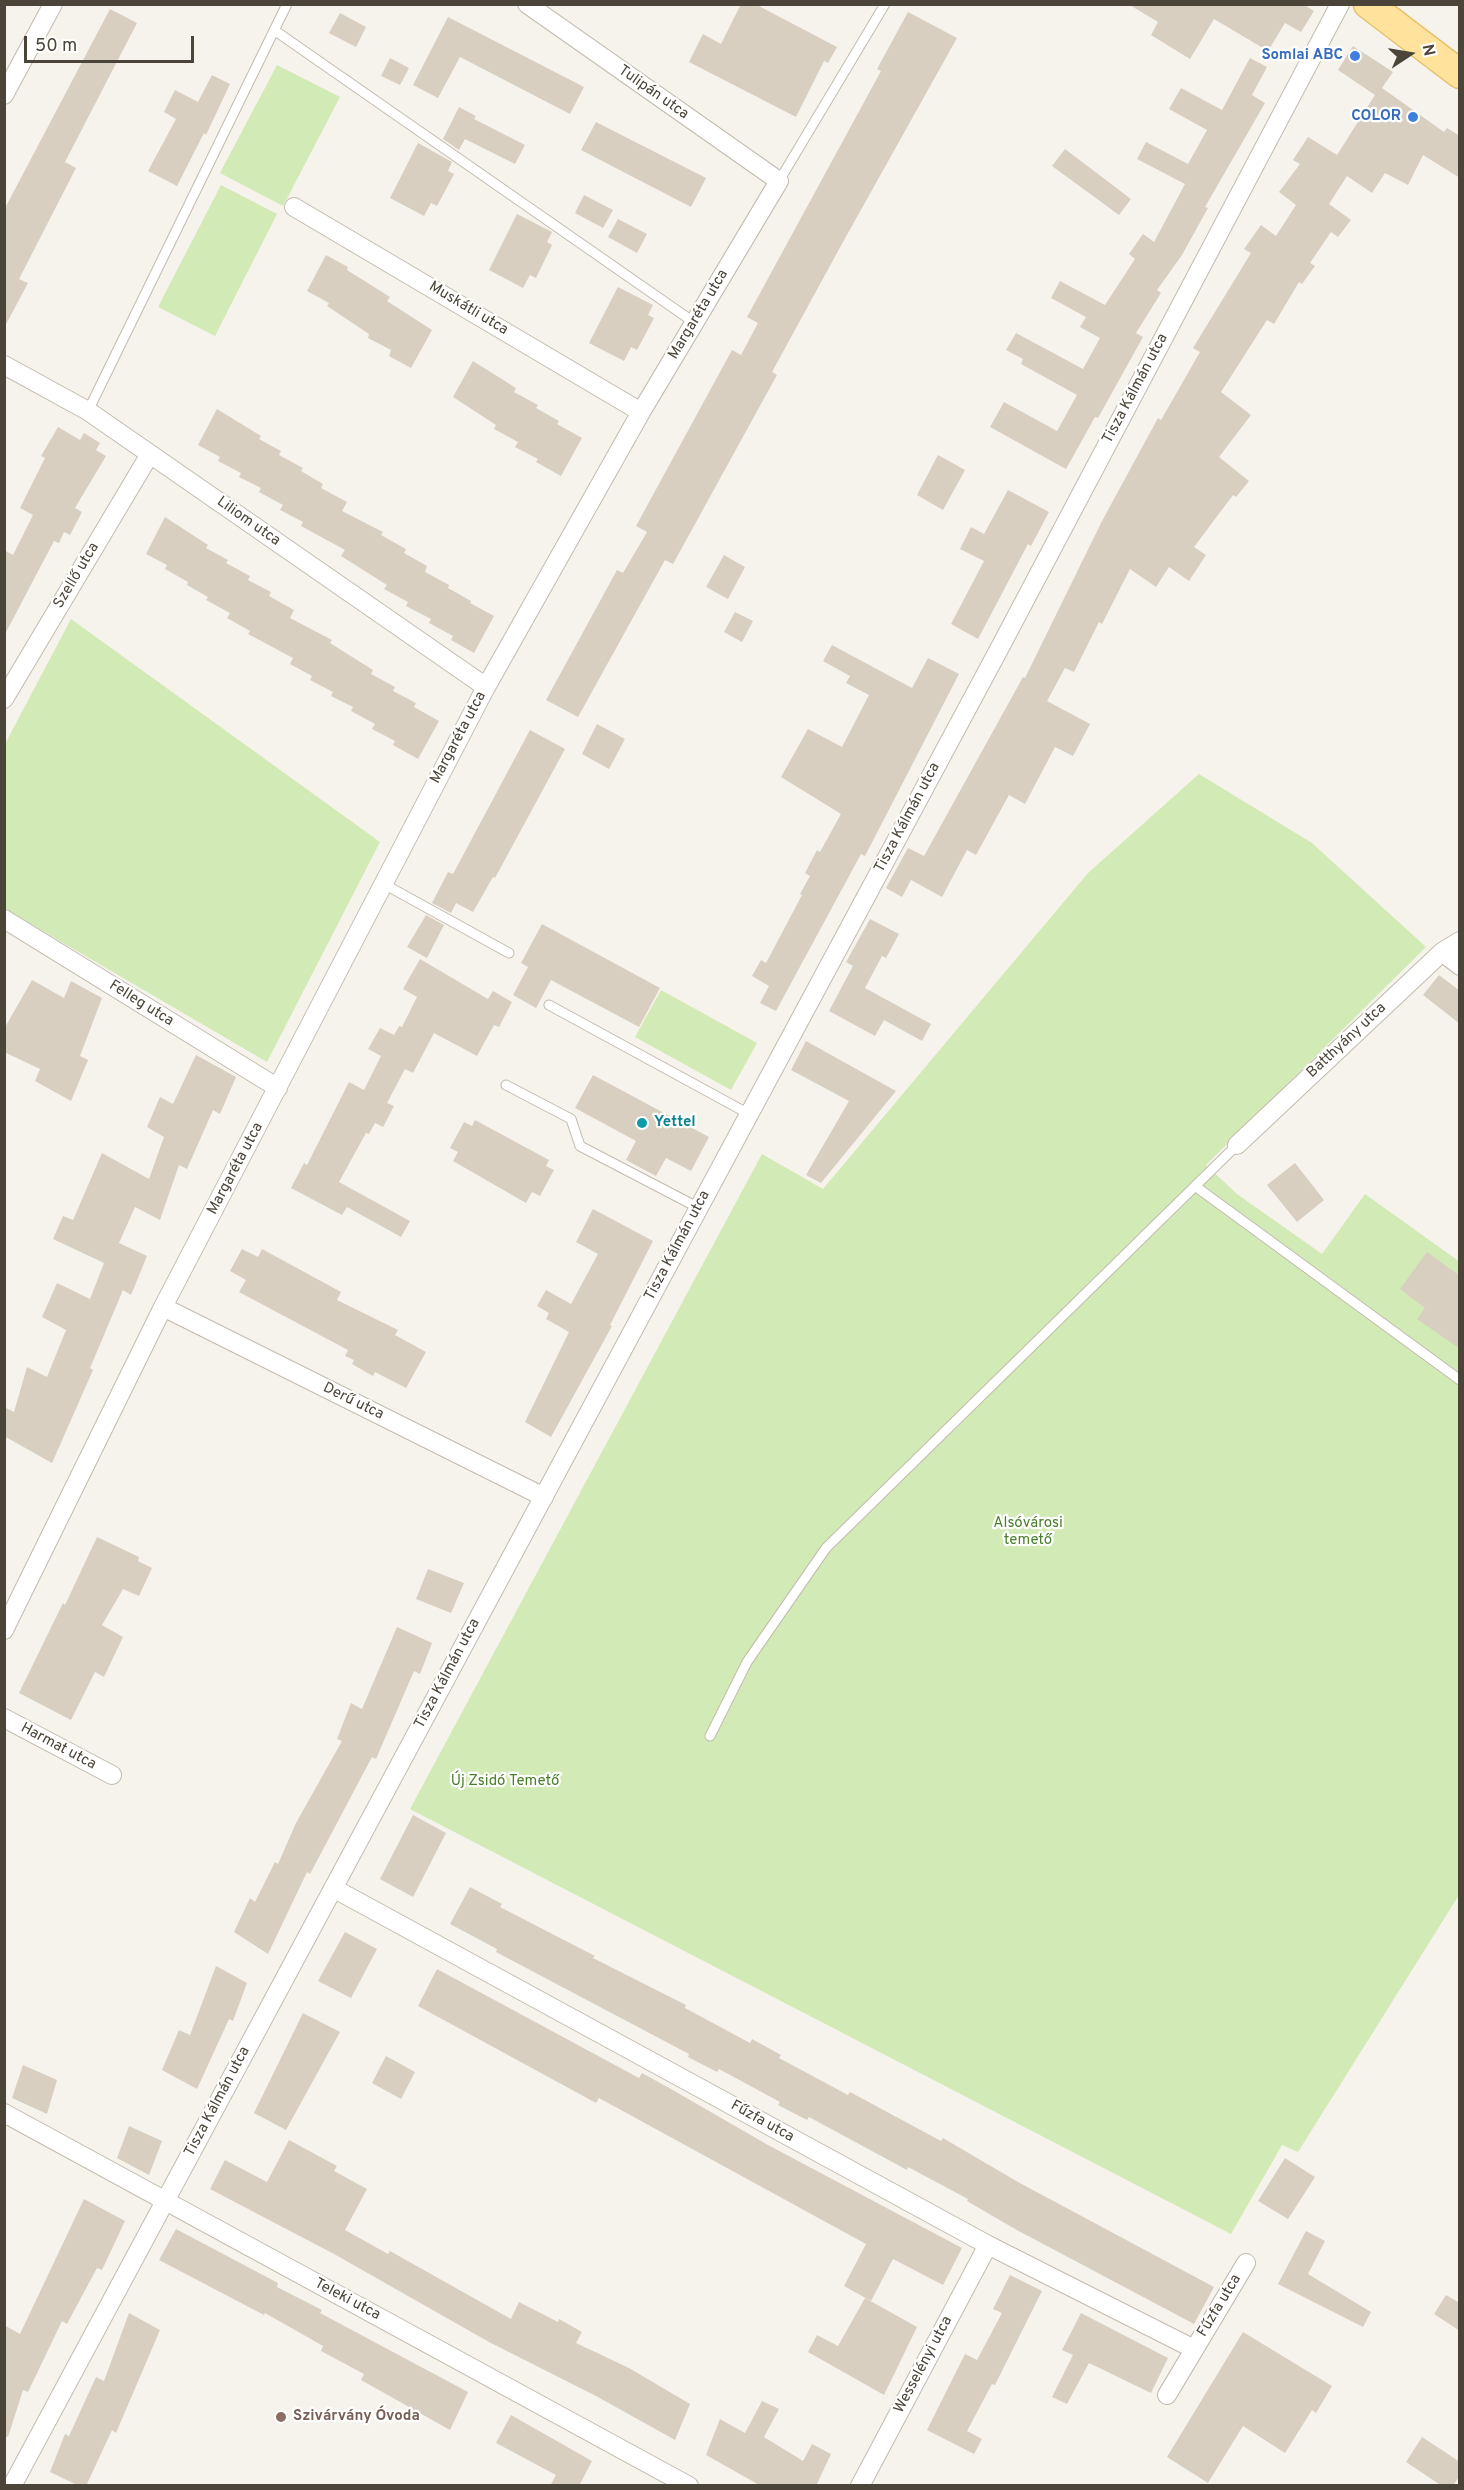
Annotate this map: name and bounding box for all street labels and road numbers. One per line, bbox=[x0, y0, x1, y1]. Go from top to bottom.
street label: Tulipán utca bbox=[614, 62, 692, 124]
street label: Margaréta utca bbox=[665, 267, 733, 363]
street label: Muskátli utca bbox=[425, 278, 511, 340]
street label: Tisza Kálmán utca bbox=[1099, 331, 1173, 447]
street label: Liliom utca bbox=[213, 494, 283, 550]
street label: Szellő utca bbox=[50, 540, 104, 612]
street label: Margaréta utca bbox=[427, 689, 491, 787]
street label: Tisza Kálmán utca bbox=[871, 760, 945, 876]
street label: Felleg utca bbox=[105, 977, 177, 1031]
street label: Batthyány utca bbox=[1304, 1000, 1390, 1082]
street label: Margaréta utca bbox=[204, 1120, 268, 1218]
street label: Tisza Kálmán utca bbox=[641, 1188, 715, 1304]
street label: Derű utca bbox=[320, 1380, 386, 1424]
street label: Tisza Kálmán utca bbox=[411, 1616, 485, 1732]
street label: Harmat utca bbox=[17, 1720, 99, 1774]
street label: Tisza Kálmán utca bbox=[181, 2044, 255, 2160]
street label: Fűzfa utca bbox=[727, 2097, 797, 2147]
street label: Fűzfa utca bbox=[1194, 2272, 1246, 2340]
street label: Teleki utca bbox=[311, 2275, 383, 2325]
street label: Wesselényi utca bbox=[891, 2313, 957, 2417]

